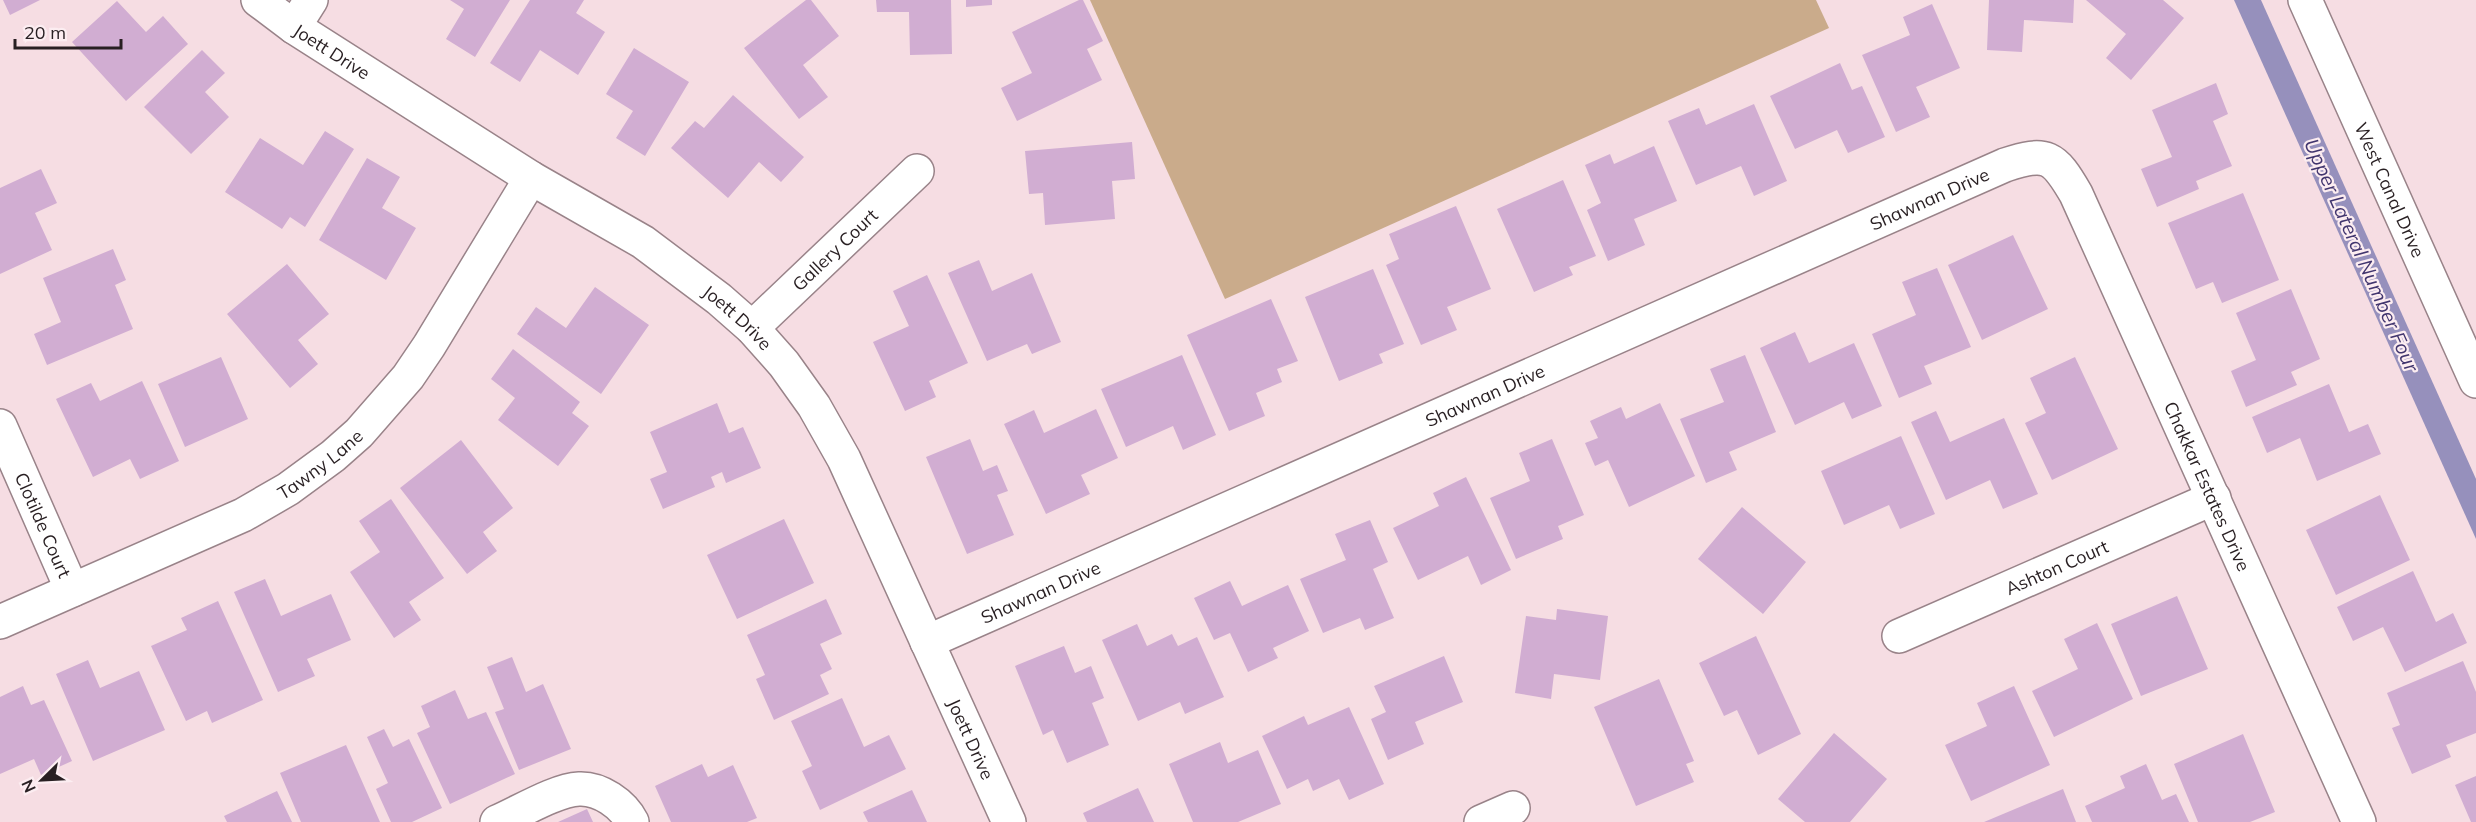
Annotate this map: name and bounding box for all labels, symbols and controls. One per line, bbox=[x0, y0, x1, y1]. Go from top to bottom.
scale bar bbox=[15, 12, 122, 50]
street label: Joett Drive bbox=[289, 18, 375, 84]
text: 20 m bbox=[24, 21, 66, 44]
street label: West Canal Drive bbox=[2350, 119, 2430, 261]
water label: Upper Lateral Number Four bbox=[2299, 135, 2425, 376]
street label: Shawnan Drive bbox=[1866, 162, 1993, 235]
street label: Gallery Court bbox=[787, 203, 882, 295]
street label: Joett Drive bbox=[698, 279, 777, 355]
street label: Shawnan Drive bbox=[1421, 359, 1548, 432]
street label: Chakkar Estates Drive bbox=[2159, 398, 2256, 575]
street label: Tawny Lane bbox=[273, 424, 367, 504]
street label: Clotilde Court bbox=[10, 469, 77, 581]
street label: Ashton Court bbox=[2002, 534, 2112, 600]
street label: Shawnan Drive bbox=[977, 555, 1104, 628]
street label: Joett Drive bbox=[943, 695, 1000, 783]
north arrow bbox=[12, 750, 72, 810]
text: N bbox=[17, 777, 40, 796]

